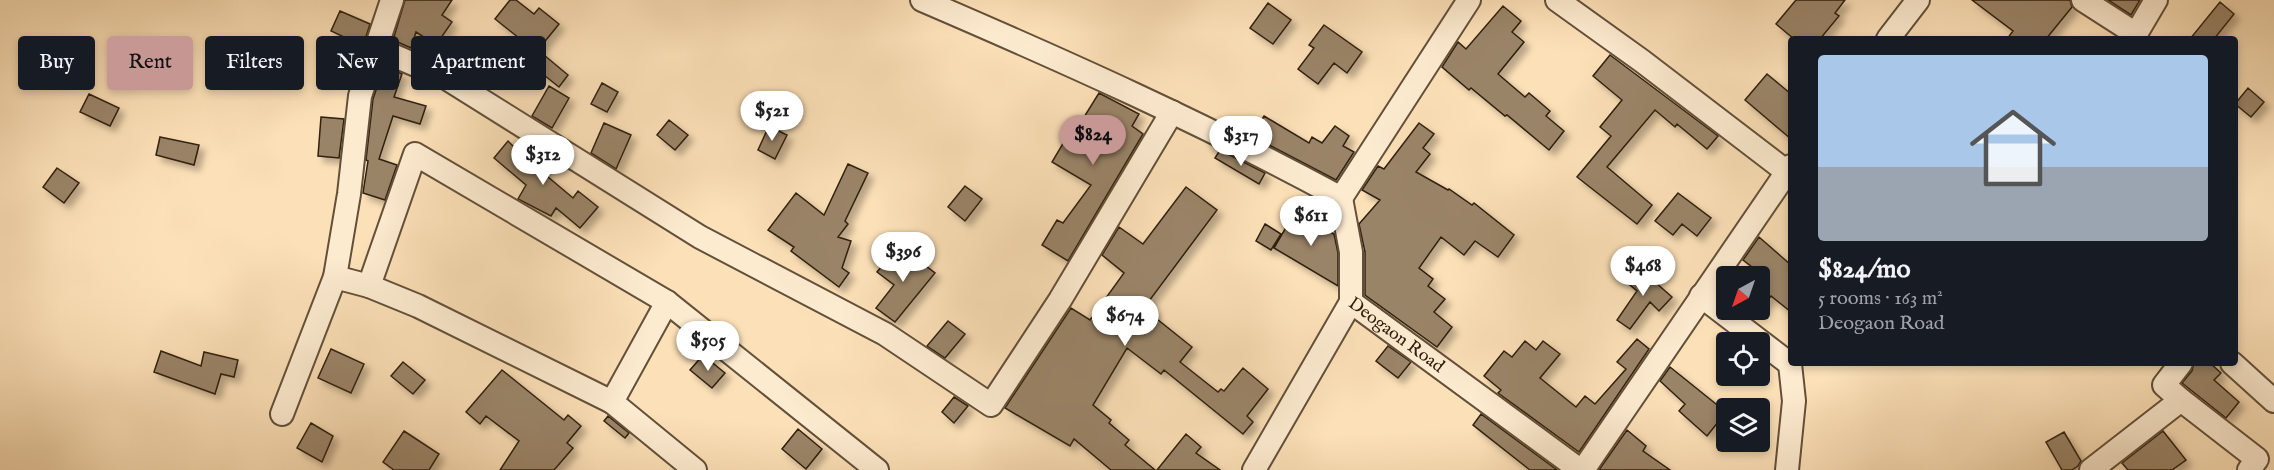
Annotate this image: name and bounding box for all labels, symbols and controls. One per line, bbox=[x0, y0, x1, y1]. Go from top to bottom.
chip: Buy bbox=[18, 36, 95, 90]
chip: Rent bbox=[107, 36, 193, 90]
chip: Filters bbox=[205, 36, 304, 90]
chip: New bbox=[316, 36, 399, 90]
chip: Apartment bbox=[411, 36, 546, 90]
pin: $521 bbox=[736, 91, 808, 142]
icon: home bbox=[1959, 94, 2067, 202]
text: $521 bbox=[754, 98, 790, 123]
pin: $824 bbox=[1057, 115, 1129, 166]
pin: $317 bbox=[1205, 116, 1277, 167]
text: $824 bbox=[1074, 122, 1112, 147]
text: $317 bbox=[1223, 123, 1259, 148]
pin: $312 bbox=[507, 135, 579, 186]
text: $312 bbox=[525, 142, 561, 167]
pin: $611 bbox=[1275, 196, 1347, 247]
text: $611 bbox=[1294, 203, 1328, 228]
pin: $396 bbox=[867, 232, 939, 283]
text: $396 bbox=[885, 239, 921, 264]
pin: $468 bbox=[1607, 246, 1679, 297]
text: $468 bbox=[1624, 253, 1662, 278]
text: $824/mo bbox=[1818, 253, 1910, 286]
north arrow bbox=[1716, 266, 1770, 320]
map controls bbox=[1716, 266, 1770, 452]
text: 5 rooms · 163 m² bbox=[1818, 286, 1943, 311]
street label: Deogaon Road bbox=[1343, 292, 1449, 378]
pin: $674 bbox=[1089, 296, 1161, 347]
text: $674 bbox=[1106, 303, 1144, 328]
text: Deogaon Road bbox=[1818, 311, 1944, 336]
pin: $505 bbox=[672, 321, 744, 372]
text: $505 bbox=[690, 328, 726, 353]
button: locate bbox=[1716, 332, 1770, 386]
button: layers bbox=[1716, 398, 1770, 452]

